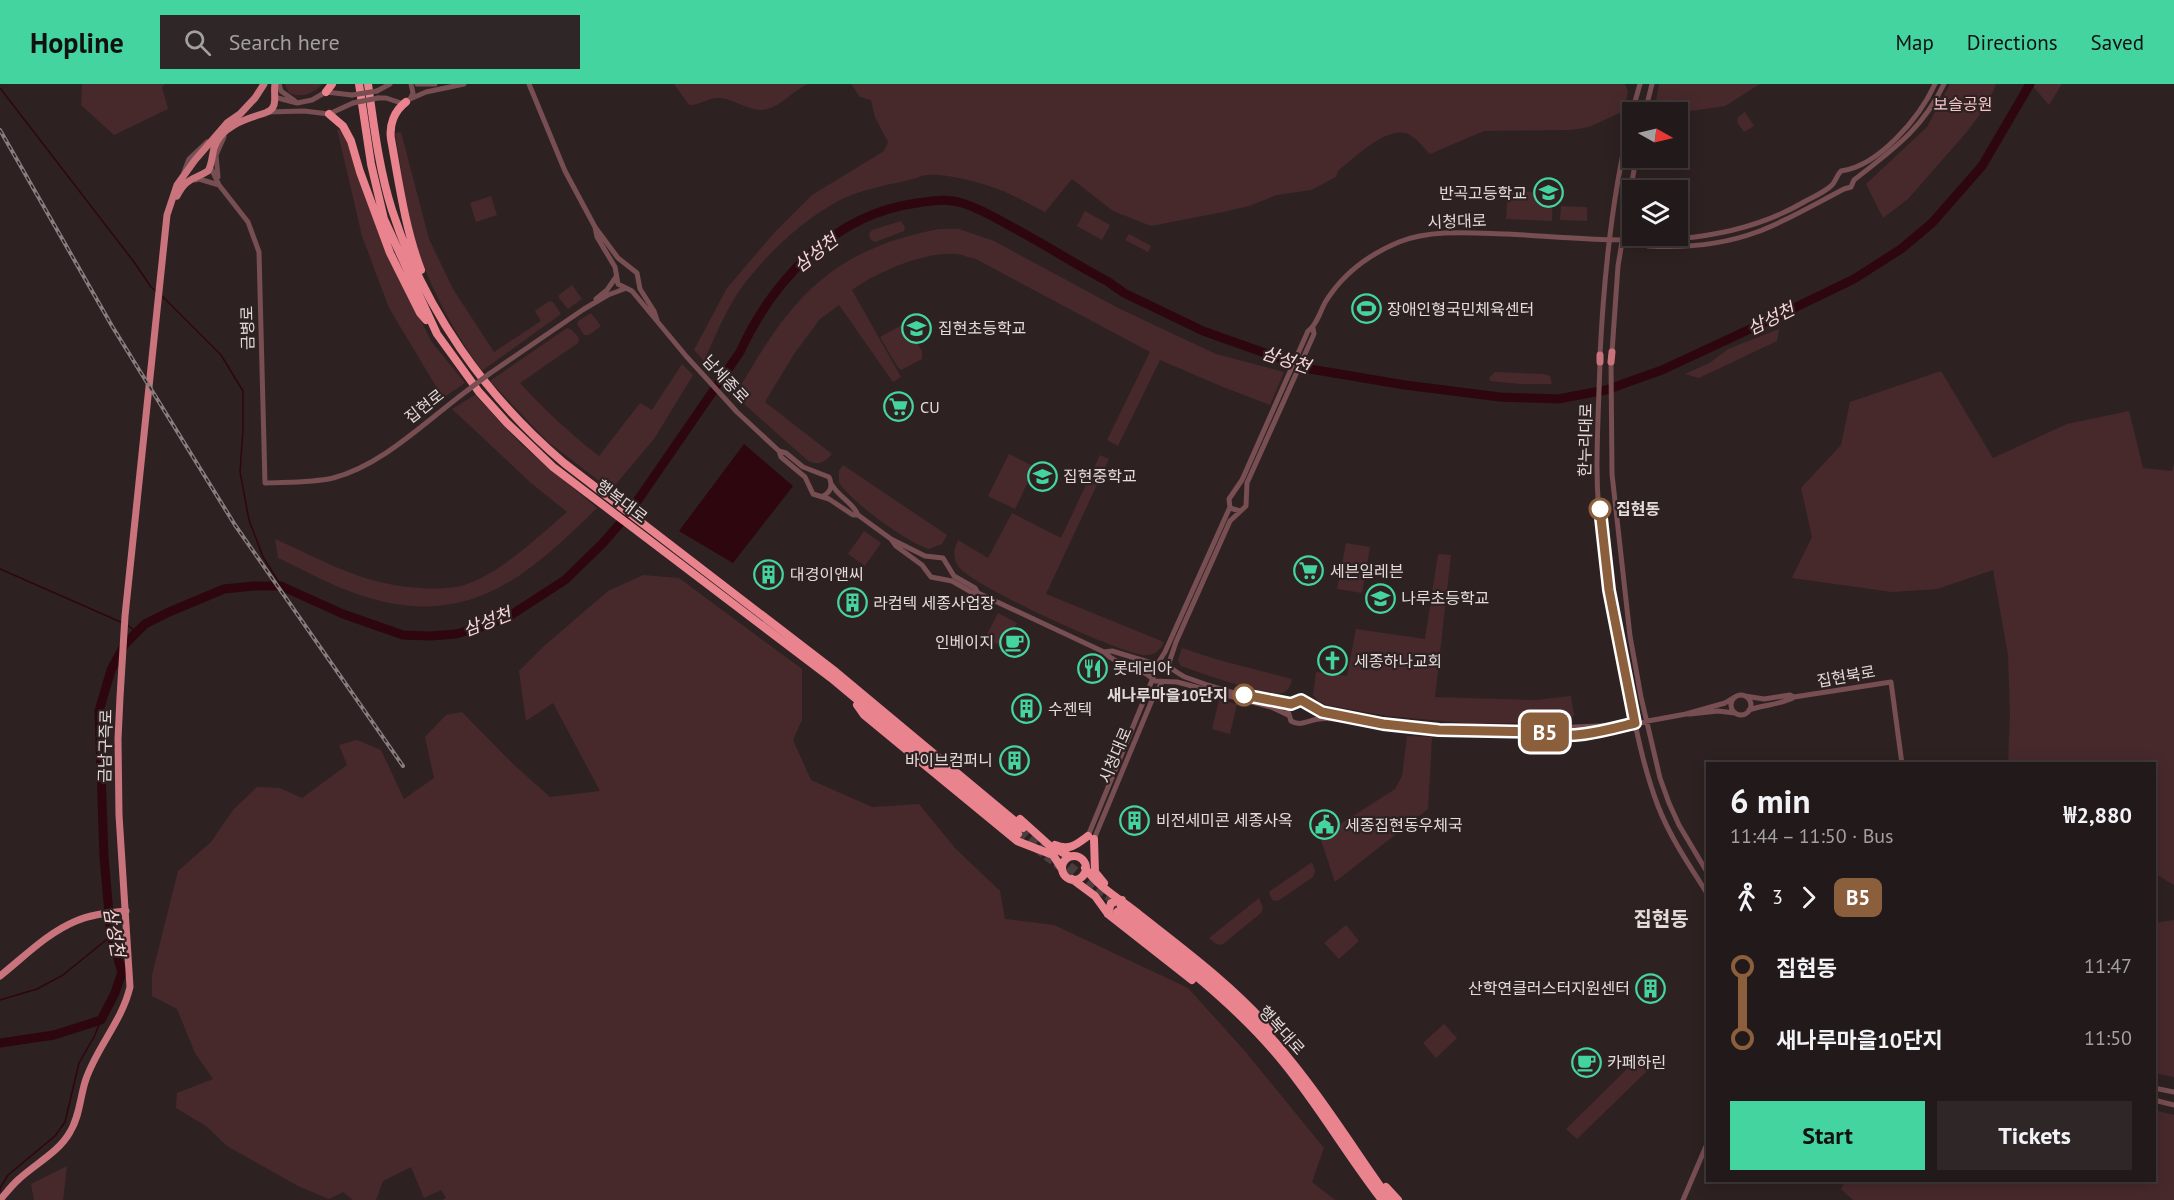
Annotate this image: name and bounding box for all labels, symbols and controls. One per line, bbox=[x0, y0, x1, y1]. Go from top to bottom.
search box bbox=[160, 15, 580, 69]
text: Hopline bbox=[30, 24, 124, 61]
icon: search bbox=[181, 26, 214, 59]
text: Search here bbox=[229, 28, 340, 56]
text: Map bbox=[1895, 29, 1934, 56]
text: Directions bbox=[1967, 29, 2058, 56]
text: Saved bbox=[2091, 29, 2144, 56]
park label: 보슬공원 bbox=[1934, 94, 1992, 114]
north arrow bbox=[1622, 102, 1688, 168]
map controls bbox=[1622, 102, 1688, 246]
school or university icon: 반곡고등학교 bbox=[1532, 177, 1564, 209]
button: layers bbox=[1622, 180, 1688, 246]
place label: 반곡고등학교 bbox=[1439, 183, 1527, 203]
street label: 시청대로 bbox=[1427, 210, 1487, 232]
water label: 삼성천 bbox=[789, 227, 844, 277]
sports icon: 장애인형국민체육센터 bbox=[1350, 293, 1382, 325]
water label: 삼성천 bbox=[1743, 296, 1800, 340]
place label: 장애인형국민체육센터 bbox=[1387, 299, 1534, 319]
street label: 금병로 bbox=[237, 305, 257, 350]
school or university icon: 집현초등학교 bbox=[901, 312, 933, 344]
place label: 집현초등학교 bbox=[938, 318, 1026, 338]
water label: 삼성천 bbox=[1259, 341, 1316, 379]
street label: 남세종로 bbox=[699, 351, 754, 408]
street label: 집현로 bbox=[400, 384, 448, 427]
supermarket icon: CU bbox=[883, 391, 915, 423]
place label: CU bbox=[920, 397, 940, 417]
street label: 한누리대로 bbox=[1574, 403, 1596, 477]
school or university icon: 집현중학교 bbox=[1026, 460, 1058, 492]
place label: 집현중학교 bbox=[1063, 466, 1137, 486]
street label: 행복대로 bbox=[592, 475, 652, 527]
marker: 집현동 bbox=[1589, 498, 1611, 520]
place label: 집현동 bbox=[1616, 499, 1660, 519]
supermarket icon: 세븐일레븐 bbox=[1293, 555, 1325, 587]
building icon: 대경이앤씨 bbox=[753, 558, 785, 590]
place label: 세븐일레븐 bbox=[1330, 561, 1404, 581]
place label: 대경이앤씨 bbox=[790, 564, 864, 584]
school or university icon: 나루초등학교 bbox=[1364, 582, 1396, 614]
building icon: 라컴텍 세종사업장 bbox=[836, 587, 868, 619]
place label: 나루초등학교 bbox=[1401, 588, 1489, 608]
place label: 라컴텍 세종사업장 bbox=[873, 593, 995, 613]
water label: 삼성천 bbox=[460, 601, 516, 641]
cafe icon: 인베이지 bbox=[999, 626, 1031, 658]
place label: 인베이지 bbox=[935, 632, 994, 652]
church icon: 세종하나교회 bbox=[1317, 645, 1349, 677]
place label: 세종하나교회 bbox=[1354, 651, 1442, 671]
restaurant icon: 롯데리아 bbox=[1076, 652, 1108, 684]
place label: 롯데리아 bbox=[1113, 658, 1172, 678]
street label: 집현북로 bbox=[1815, 661, 1877, 691]
marker: 새나루마을10단지 bbox=[1233, 684, 1255, 706]
place label: 새나루마을10단지 bbox=[1107, 685, 1228, 705]
building icon: 수젠텍 bbox=[1011, 693, 1043, 725]
place label: 수젠텍 bbox=[1048, 699, 1092, 719]
street label: 금남구즉로 bbox=[94, 709, 116, 783]
line badge: B5 bbox=[1518, 712, 1572, 752]
text: B5 bbox=[1533, 719, 1557, 746]
street label: 시청대로 bbox=[1094, 724, 1136, 786]
building icon: 바이브컴퍼니 bbox=[998, 744, 1030, 776]
place label: 바이브컴퍼니 bbox=[905, 750, 993, 770]
text: 6 min bbox=[1730, 779, 1811, 822]
text: ₩2,880 bbox=[2064, 801, 2132, 829]
building icon: 비전세미콘 세종사옥 bbox=[1119, 804, 1151, 836]
public building icon: 세종집현동우체국 bbox=[1308, 809, 1340, 841]
place label: 비전세미콘 세종사옥 bbox=[1156, 810, 1293, 830]
place label: 세종집현동우체국 bbox=[1345, 815, 1463, 835]
text: 11:44 – 11:50 · Bus bbox=[1730, 823, 1894, 849]
icon: walk bbox=[1730, 881, 1763, 914]
icon: forward bbox=[1792, 881, 1825, 914]
text: 3 bbox=[1772, 884, 1783, 910]
text: B5 bbox=[1846, 884, 1870, 911]
water label: 삼성천 bbox=[99, 905, 131, 961]
district label: 집현동 bbox=[1633, 906, 1689, 932]
text: 11:47 bbox=[2084, 953, 2132, 979]
text: 집현동 bbox=[1776, 954, 1837, 982]
building icon: 산학연클러스터지원센터 bbox=[1635, 972, 1667, 1004]
place label: 산학연클러스터지원센터 bbox=[1468, 978, 1630, 998]
street label: 행복대로 bbox=[1255, 1001, 1309, 1059]
text: 11:50 bbox=[2084, 1025, 2132, 1051]
text: 새나루마을10단지 bbox=[1776, 1026, 1943, 1054]
cafe icon: 카페하린 bbox=[1570, 1046, 1602, 1078]
place label: 카페하린 bbox=[1607, 1052, 1666, 1072]
button: Start bbox=[1730, 1101, 1925, 1170]
button: Tickets bbox=[1937, 1101, 2132, 1170]

